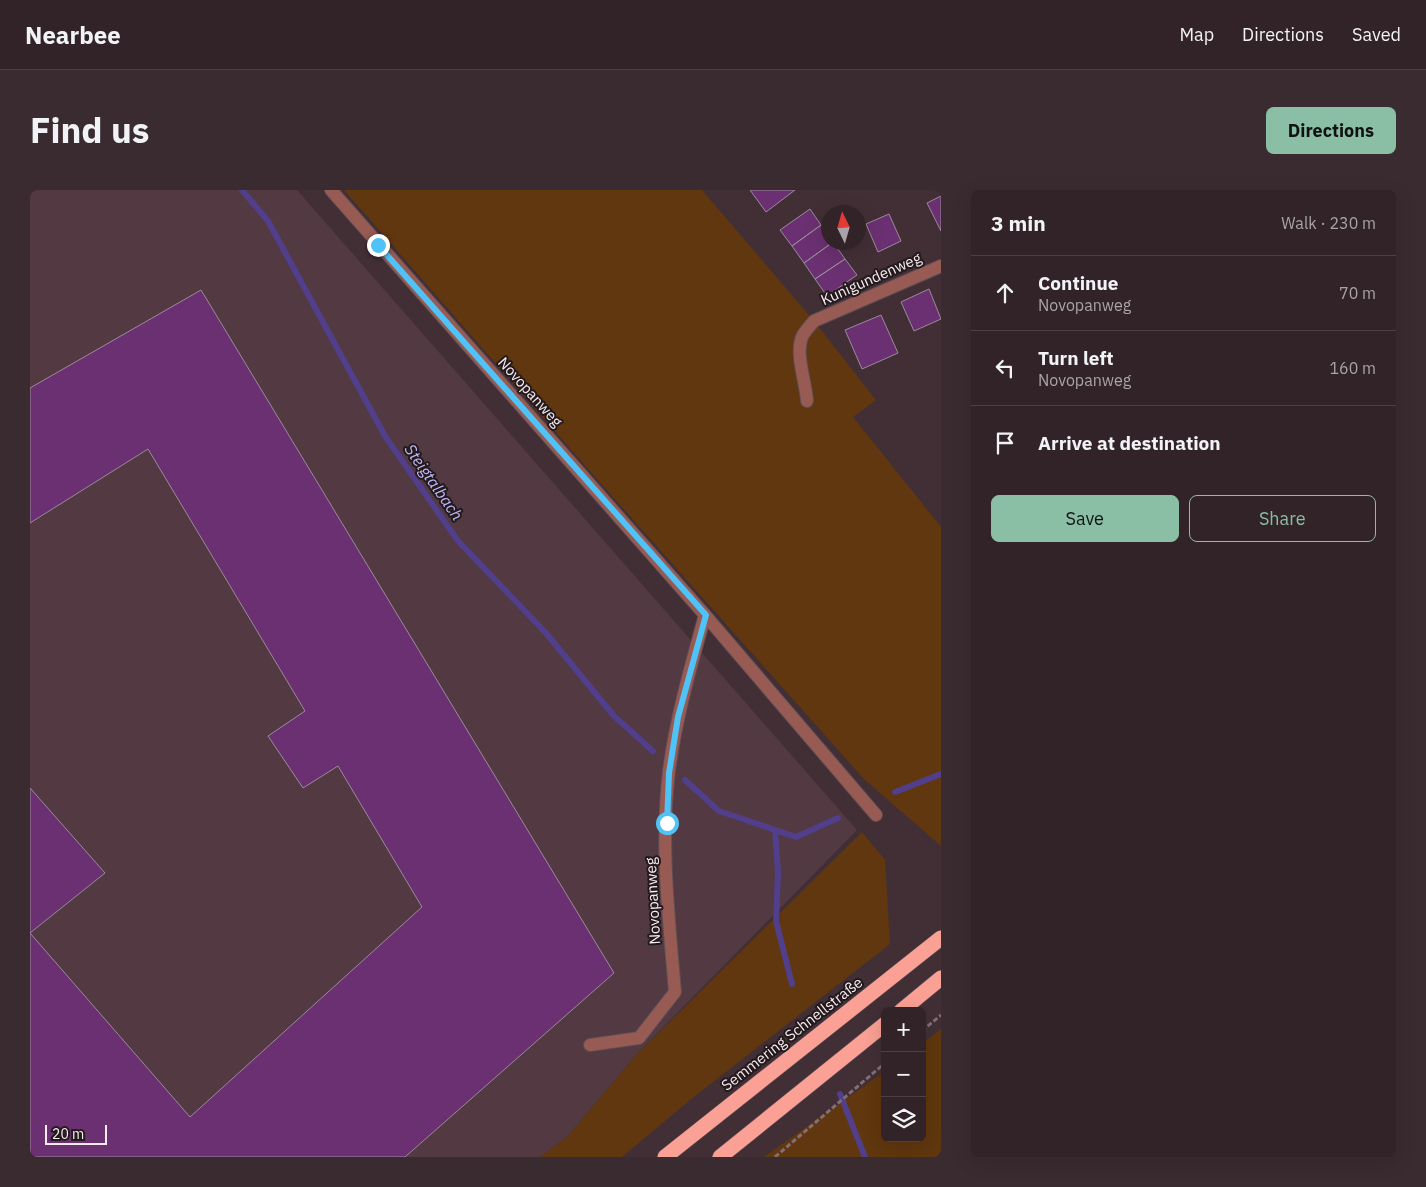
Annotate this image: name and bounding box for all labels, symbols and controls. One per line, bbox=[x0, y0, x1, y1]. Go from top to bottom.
text: Nearbee bbox=[25, 19, 121, 51]
text: Map bbox=[1179, 23, 1214, 46]
text: Directions bbox=[1242, 23, 1324, 46]
text: Saved bbox=[1352, 23, 1401, 46]
text: Find us bbox=[30, 107, 149, 153]
button: Directions bbox=[1266, 107, 1396, 154]
north arrow bbox=[821, 205, 866, 250]
text: 3 min bbox=[991, 209, 1046, 237]
text: Walk · 230 m bbox=[1281, 213, 1376, 233]
route end bbox=[367, 234, 390, 257]
street label: Kunigundenweg bbox=[818, 248, 924, 309]
text: Continue bbox=[1038, 271, 1118, 295]
icon: ahead bbox=[991, 279, 1019, 307]
text: 70 m bbox=[1339, 283, 1376, 303]
text: Novopanweg bbox=[1038, 295, 1131, 315]
text: Turn left bbox=[1038, 346, 1114, 370]
street label: Novopanweg bbox=[494, 353, 567, 431]
icon: left bbox=[991, 354, 1019, 382]
text: 160 m bbox=[1329, 358, 1376, 378]
text: Novopanweg bbox=[1038, 370, 1131, 390]
icon: arrive bbox=[991, 429, 1019, 457]
text: Arrive at destination bbox=[1038, 431, 1221, 455]
water label: Steigtalbach bbox=[400, 440, 468, 524]
button: Save bbox=[991, 495, 1179, 542]
button: Share bbox=[1189, 495, 1376, 542]
route start bbox=[656, 812, 679, 835]
street label: Novopanweg bbox=[641, 857, 664, 945]
street label: Semmering Schnellstraße bbox=[717, 973, 866, 1095]
map controls bbox=[881, 1007, 926, 1142]
button: + bbox=[881, 1007, 926, 1052]
button: − bbox=[881, 1052, 926, 1097]
button: layers bbox=[881, 1097, 926, 1142]
scale bar bbox=[45, 1122, 108, 1145]
text: 20 m bbox=[52, 1125, 84, 1143]

